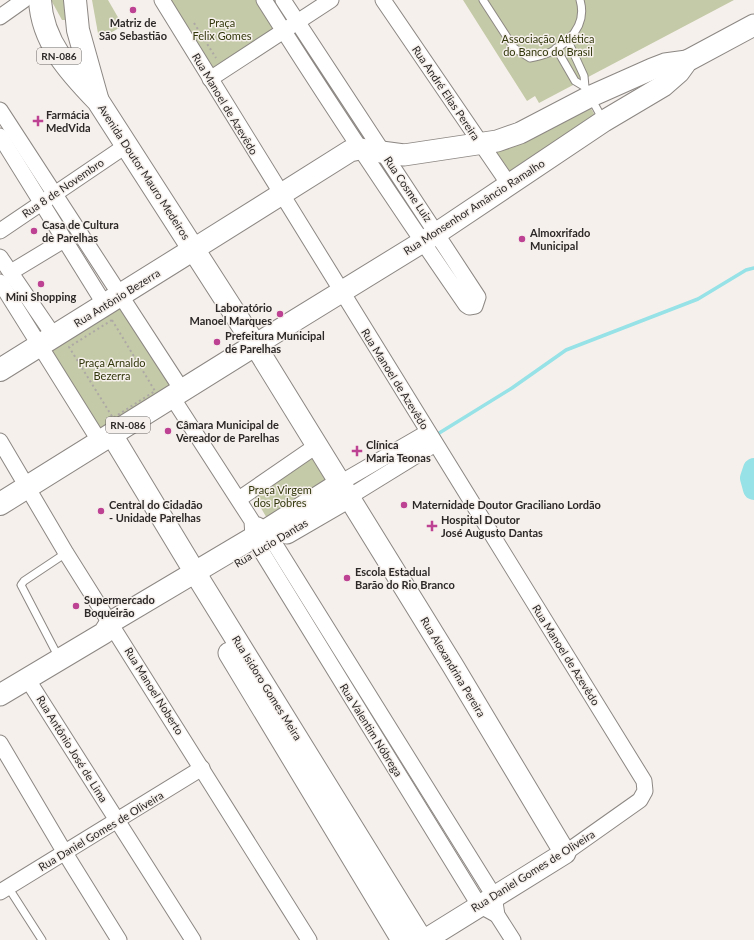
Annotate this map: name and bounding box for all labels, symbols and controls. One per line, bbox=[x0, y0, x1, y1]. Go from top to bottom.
marker: Matriz de São Sebastião bbox=[128, 5, 138, 15]
place label: Matriz de São Sebastião bbox=[99, 16, 167, 42]
park label: Praça Felix Gomes bbox=[193, 16, 252, 42]
park label: Associação Atlética do Banco do Brasil bbox=[502, 32, 594, 58]
street label: Rua André Elias Pereira bbox=[410, 43, 483, 142]
road number: RN-086 bbox=[37, 48, 81, 64]
street label: Rua Manoel de Azevêdo bbox=[190, 51, 261, 157]
street label: Avenida Doutor Mauro Medeiros bbox=[96, 102, 193, 242]
place label: Farmácia MedVida bbox=[46, 108, 91, 134]
marker: Farmácia MedVida bbox=[33, 116, 43, 126]
street label: Rua Cosme Luiz bbox=[382, 154, 435, 224]
street label: Rua 8 de Novembro bbox=[19, 155, 106, 220]
street label: Rua Monsenhor Amâncio Ramalho bbox=[401, 156, 547, 257]
place label: Casa de Cultura de Parelhas bbox=[42, 218, 119, 244]
marker: Casa de Cultura de Parelhas bbox=[29, 226, 39, 236]
place label: Almoxrifado Municipal bbox=[529, 226, 590, 252]
marker: Almoxrifado Municipal bbox=[517, 234, 527, 244]
street label: Rua Antônio Bezerra bbox=[71, 266, 162, 329]
marker: Mini Shopping bbox=[36, 279, 46, 289]
place label: Mini Shopping bbox=[6, 290, 76, 303]
place label: Laboratório Manoel Marques bbox=[189, 301, 272, 327]
marker: Laboratório Manoel Marques bbox=[275, 309, 285, 319]
street label: Rua Manoel de Azevêdo bbox=[359, 326, 432, 432]
place label: Prefeitura Municipal de Parelhas bbox=[225, 329, 325, 355]
marker: Prefeitura Municipal de Parelhas bbox=[212, 337, 222, 347]
park label: Praça Arnaldo Bezerra bbox=[78, 356, 146, 382]
road number: RN-086 bbox=[106, 417, 150, 433]
place label: Câmara Municipal de Vereador de Parelhas bbox=[175, 418, 279, 444]
marker: Câmara Municipal de Vereador de Parelhas bbox=[163, 426, 173, 436]
place label: Clínica Maria Teonas bbox=[366, 438, 431, 464]
marker: Clínica Maria Teonas bbox=[351, 445, 363, 457]
park label: Praça Virgem dos Pobres bbox=[248, 483, 312, 509]
place label: Central do Cidadão - Unidade Parelhas bbox=[109, 498, 203, 524]
place label: Maternidade Doutor Graciliano Lordão bbox=[412, 498, 601, 511]
marker: Maternidade Doutor Graciliano Lordão bbox=[399, 500, 409, 510]
marker: Central do Cidadão - Unidade Parelhas bbox=[96, 506, 106, 516]
place label: Hospital Doutor José Augusto Dantas bbox=[441, 513, 543, 539]
street label: Rua Lucio Dantas bbox=[232, 515, 310, 570]
marker: Hospital Doutor José Augusto Dantas bbox=[426, 520, 438, 532]
place label: Escola Estadual Barão do Rio Branco bbox=[355, 565, 455, 591]
marker: Escola Estadual Barão do Rio Branco bbox=[342, 573, 352, 583]
place label: Supermercado Boqueirão bbox=[84, 593, 155, 619]
marker: Supermercado Boqueirão bbox=[71, 601, 81, 611]
street label: Rua Manoel de Azevêdo bbox=[530, 602, 603, 708]
street label: Rua Alexandrina Pereira bbox=[418, 614, 488, 719]
street label: Rua Isidoro Gomes Meira bbox=[230, 633, 305, 743]
street label: Rua Manoel Noberto bbox=[122, 645, 187, 737]
street label: Rua Valentim Nóbrega bbox=[337, 681, 405, 779]
street label: Rua Antônio José de Lima bbox=[34, 693, 111, 805]
street label: Rua Daniel Gomes de Oliveira bbox=[36, 788, 166, 873]
street label: Rua Daniel Gomes de Oliveira bbox=[468, 827, 597, 914]

